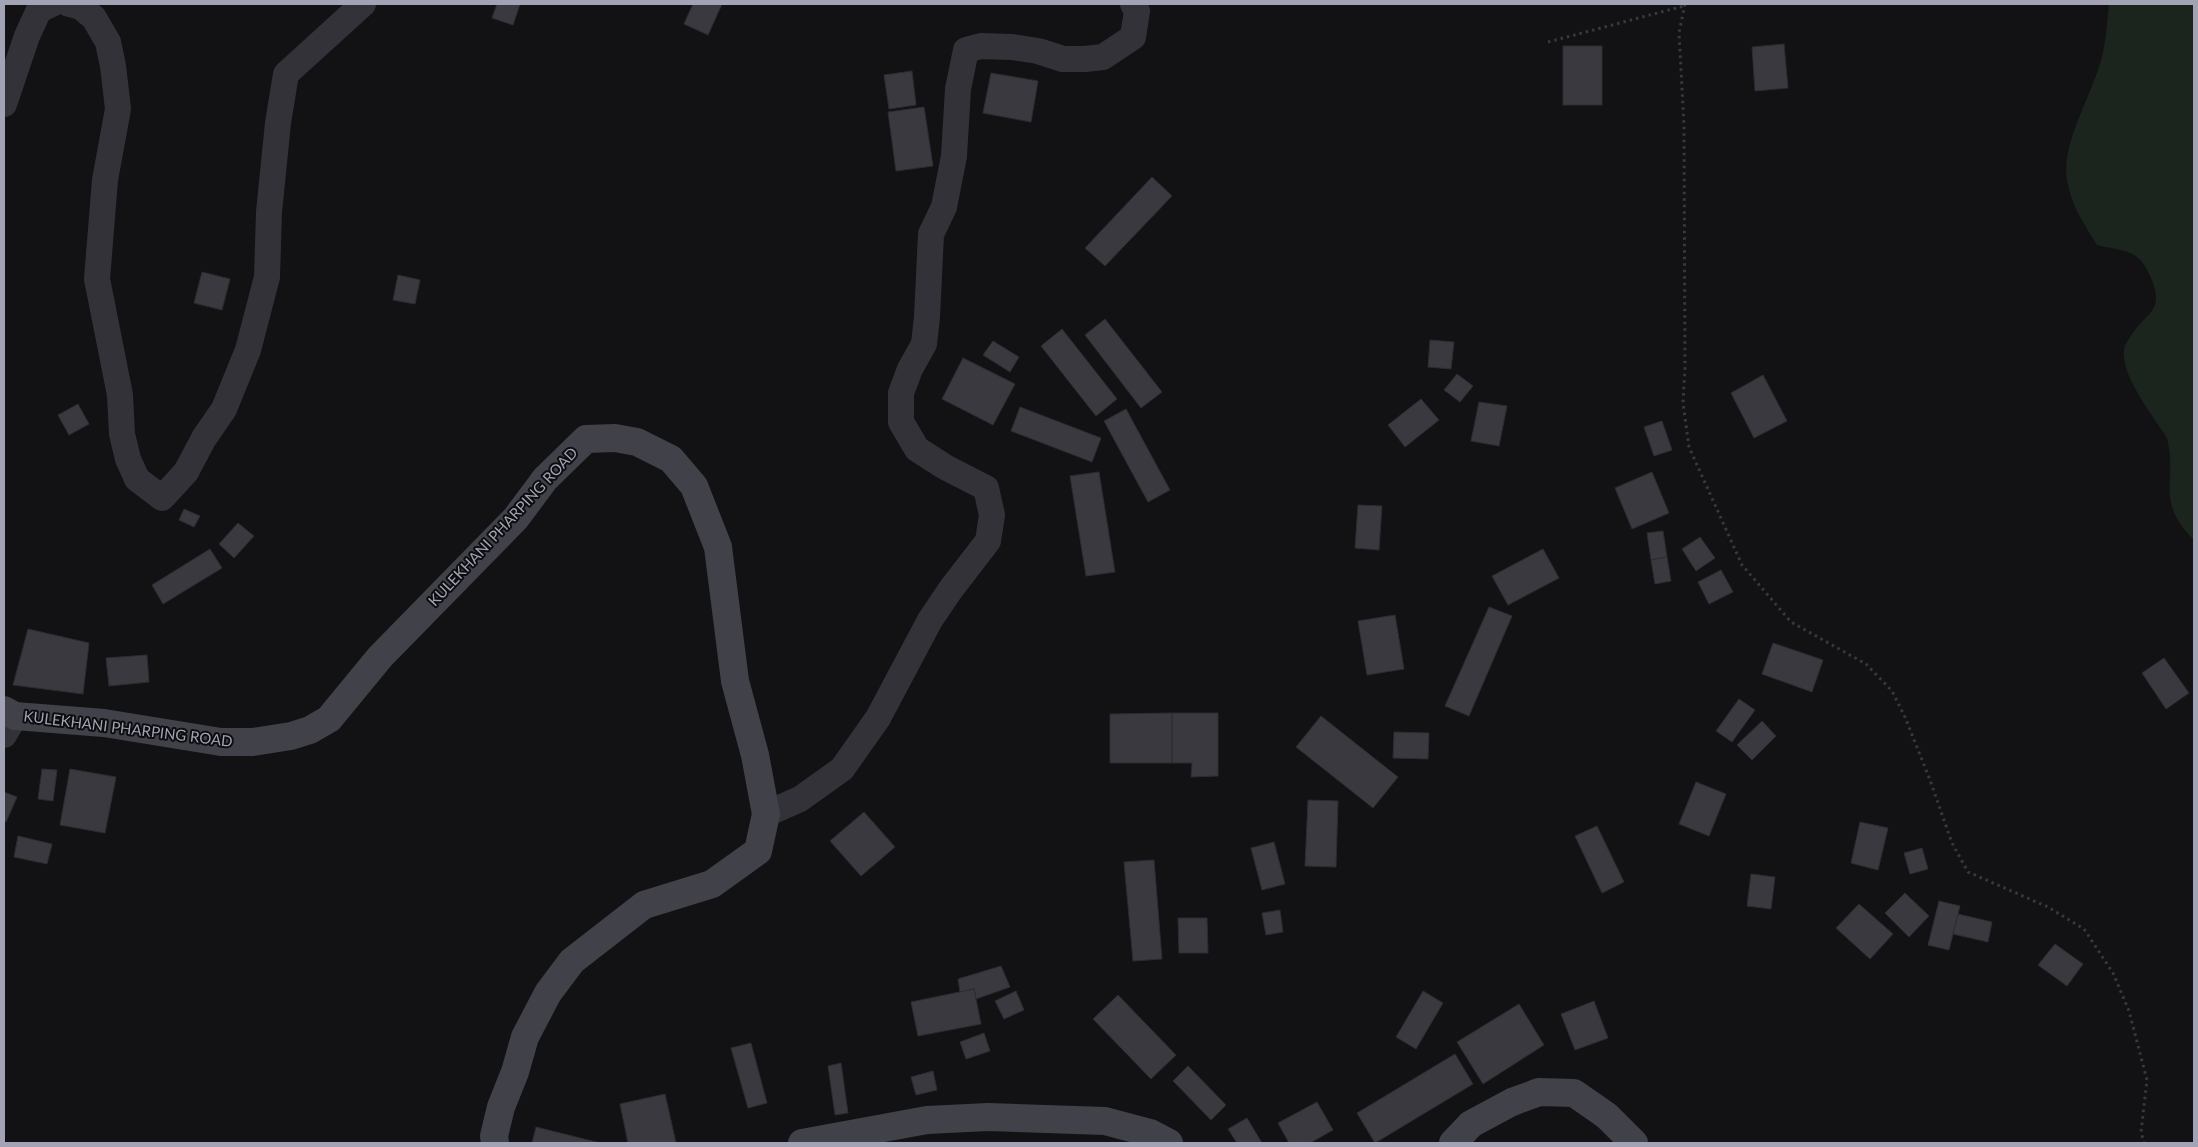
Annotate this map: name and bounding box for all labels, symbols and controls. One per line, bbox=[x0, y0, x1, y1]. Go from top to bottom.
street label: KULEKHANI PHARPING ROAD bbox=[424, 443, 581, 609]
street label: KULEKHANI PHARPING ROAD bbox=[23, 706, 234, 750]

